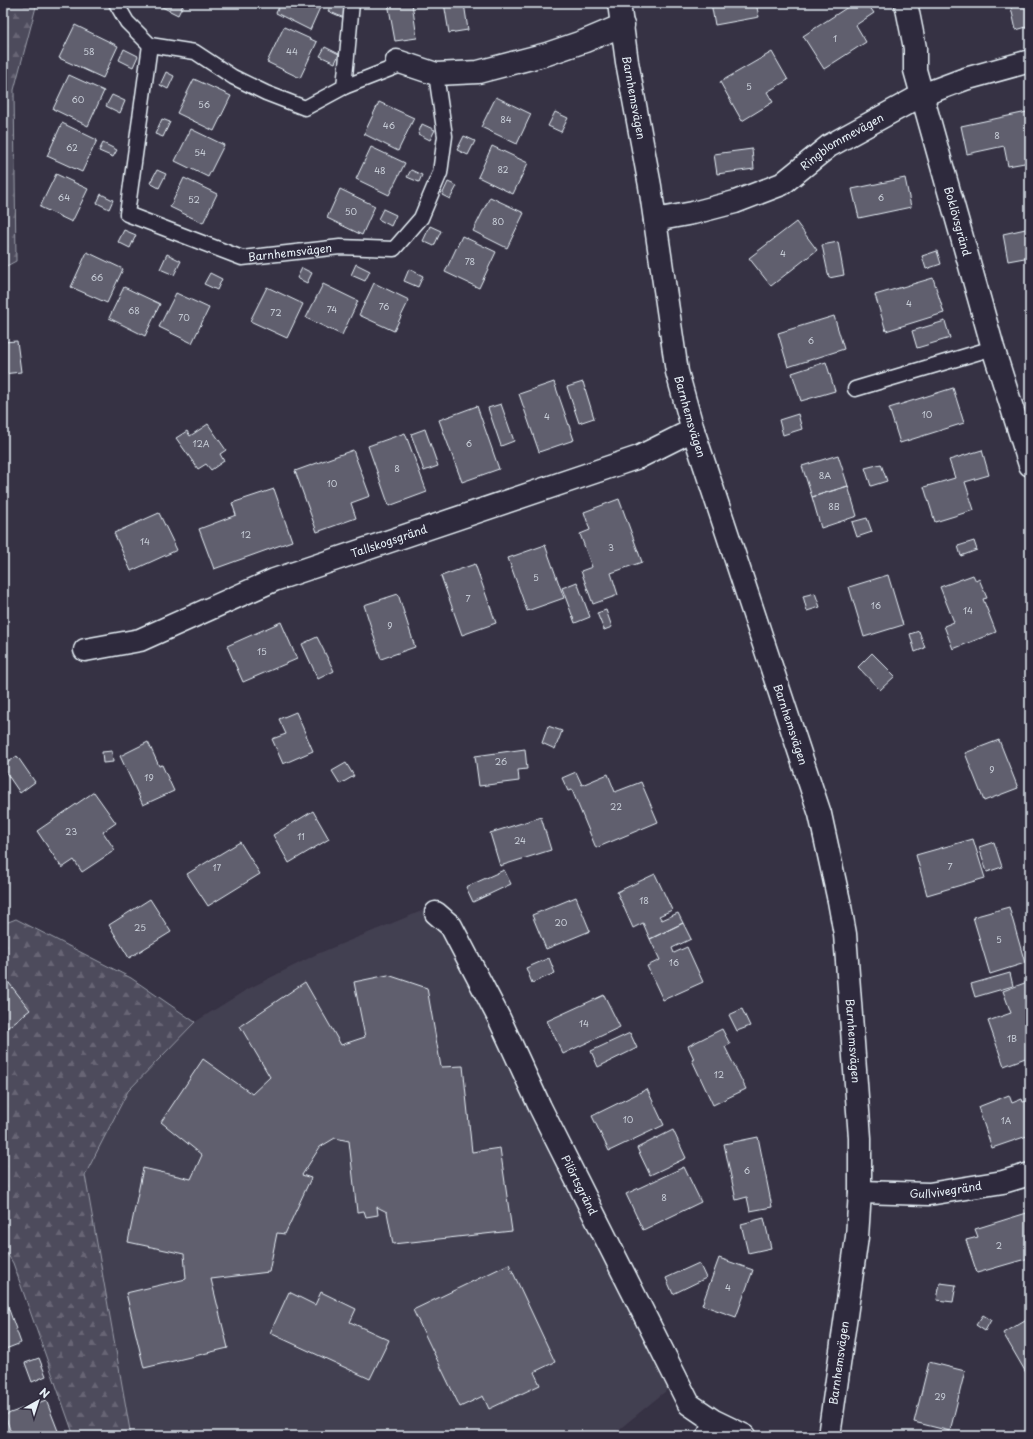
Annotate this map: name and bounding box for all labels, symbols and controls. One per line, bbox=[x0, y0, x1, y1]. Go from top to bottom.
house number: 1 bbox=[833, 31, 837, 45]
house number: 58 bbox=[83, 44, 95, 58]
house number: 44 bbox=[286, 44, 298, 58]
street label: Barnhemsvägen bbox=[618, 55, 650, 141]
house number: 5 bbox=[746, 79, 752, 93]
house number: 60 bbox=[72, 92, 85, 106]
house number: 56 bbox=[198, 97, 210, 111]
street label: Ringblommevägen bbox=[796, 109, 887, 174]
house number: 84 bbox=[500, 112, 512, 126]
house number: 46 bbox=[383, 118, 395, 132]
house number: 8 bbox=[994, 128, 1000, 142]
house number: 62 bbox=[66, 140, 78, 154]
house number: 54 bbox=[194, 145, 206, 159]
house number: 82 bbox=[497, 162, 509, 176]
house number: 48 bbox=[374, 163, 386, 177]
street label: Boklövsgränd bbox=[940, 185, 976, 258]
house number: 64 bbox=[58, 190, 70, 204]
house number: 6 bbox=[878, 190, 884, 204]
house number: 52 bbox=[188, 192, 200, 206]
house number: 50 bbox=[345, 204, 358, 218]
house number: 80 bbox=[492, 214, 505, 228]
street label: Barnhemsvägen bbox=[247, 239, 333, 265]
house number: 4 bbox=[780, 246, 786, 260]
house number: 78 bbox=[465, 254, 475, 268]
house number: 66 bbox=[91, 270, 103, 284]
house number: 4 bbox=[906, 296, 912, 310]
house number: 76 bbox=[379, 299, 389, 313]
house number: 74 bbox=[327, 302, 337, 316]
house number: 68 bbox=[128, 303, 140, 317]
house number: 72 bbox=[270, 305, 282, 319]
house number: 70 bbox=[178, 310, 190, 324]
house number: 6 bbox=[808, 333, 814, 347]
street label: Barnhemsvägen bbox=[670, 374, 710, 460]
house number: 10 bbox=[922, 407, 933, 421]
house number: 4 bbox=[544, 409, 550, 423]
house number: 12A bbox=[192, 436, 210, 450]
house number: 6 bbox=[466, 436, 472, 450]
house number: 8 bbox=[394, 461, 400, 475]
house number: 8A bbox=[819, 468, 831, 482]
house number: 10 bbox=[327, 476, 338, 490]
house number: 8B bbox=[828, 499, 840, 513]
street label: Tallskogsgränd bbox=[348, 520, 429, 562]
house number: 12 bbox=[241, 527, 251, 541]
house number: 14 bbox=[140, 534, 150, 548]
house number: 3 bbox=[608, 540, 614, 554]
house number: 5 bbox=[533, 570, 539, 584]
house number: 7 bbox=[465, 591, 471, 605]
house number: 16 bbox=[871, 598, 881, 612]
house number: 14 bbox=[963, 603, 973, 617]
house number: 9 bbox=[387, 618, 393, 632]
house number: 15 bbox=[257, 644, 267, 658]
street label: Barnhemsvägen bbox=[770, 682, 812, 767]
house number: 26 bbox=[495, 754, 507, 768]
house number: 9 bbox=[989, 762, 995, 776]
house number: 19 bbox=[144, 770, 154, 784]
house number: 22 bbox=[610, 799, 622, 813]
house number: 23 bbox=[65, 824, 77, 838]
house number: 11 bbox=[297, 829, 305, 843]
house number: 24 bbox=[514, 833, 526, 847]
house number: 7 bbox=[947, 859, 953, 873]
house number: 17 bbox=[213, 860, 222, 874]
house number: 18 bbox=[639, 893, 649, 907]
house number: 20 bbox=[555, 915, 568, 929]
house number: 25 bbox=[134, 920, 146, 934]
house number: 5 bbox=[996, 932, 1002, 946]
house number: 16 bbox=[669, 955, 679, 969]
street label: Barnhemsvägen bbox=[842, 998, 865, 1084]
house number: 14 bbox=[579, 1016, 589, 1030]
house number: 1B bbox=[1007, 1031, 1017, 1045]
house number: 12 bbox=[714, 1067, 724, 1081]
house number: 10 bbox=[623, 1112, 634, 1126]
house number: 1A bbox=[1001, 1113, 1012, 1127]
street label: Pilörtsgränd bbox=[557, 1152, 602, 1218]
house number: 6 bbox=[744, 1163, 750, 1177]
street label: Gullvivegränd bbox=[909, 1177, 983, 1202]
house number: 8 bbox=[661, 1190, 667, 1204]
house number: 2 bbox=[996, 1238, 1002, 1252]
house number: 4 bbox=[725, 1280, 731, 1294]
street label: Barnhemsvägen bbox=[824, 1320, 853, 1406]
north arrow bbox=[18, 1381, 58, 1421]
text: N bbox=[36, 1383, 54, 1402]
house number: 29 bbox=[934, 1389, 946, 1403]

